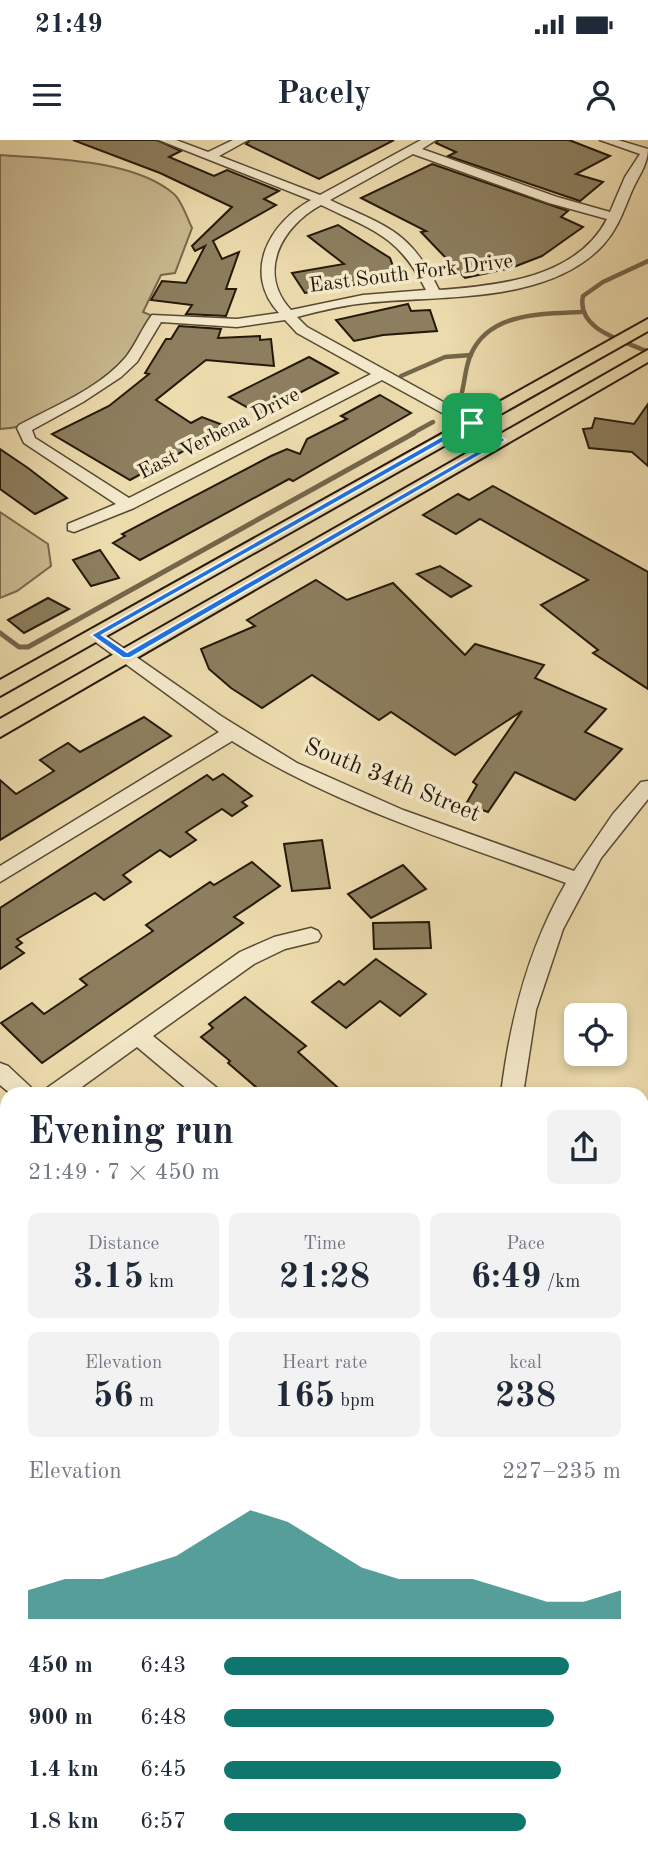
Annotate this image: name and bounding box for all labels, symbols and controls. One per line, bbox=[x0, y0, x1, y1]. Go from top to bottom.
text: 21:49 bbox=[35, 12, 103, 38]
icon: menu bbox=[28, 76, 66, 114]
icon: person bbox=[582, 76, 620, 114]
text: Pacely bbox=[277, 79, 371, 111]
street label: East South Fork Drive bbox=[308, 251, 514, 297]
street label: East Verbena Drive bbox=[135, 384, 303, 484]
pin bbox=[442, 393, 502, 453]
icon: arrive bbox=[453, 404, 491, 442]
street label: South 34th Street bbox=[301, 735, 483, 827]
map controls bbox=[564, 1003, 627, 1066]
button: locate bbox=[564, 1003, 627, 1066]
button: share bbox=[547, 1110, 621, 1184]
text: Evening run bbox=[28, 1114, 234, 1152]
text: 21:49 · 7 × 450 m bbox=[28, 1161, 220, 1184]
text: Distance bbox=[88, 1235, 159, 1254]
text: Time bbox=[303, 1235, 346, 1254]
text: Pace bbox=[506, 1235, 545, 1254]
text: 3.15 bbox=[73, 1260, 144, 1295]
text: 21:28 bbox=[279, 1260, 370, 1295]
text: 6:49 bbox=[471, 1260, 541, 1295]
text: km bbox=[144, 1273, 174, 1292]
text: /km bbox=[541, 1273, 580, 1292]
text: Elevation bbox=[85, 1354, 162, 1373]
text: Heart rate bbox=[282, 1354, 367, 1373]
text: kcal bbox=[509, 1354, 542, 1373]
text: 56 bbox=[93, 1379, 134, 1414]
text: 165 bbox=[274, 1379, 335, 1414]
text: 238 bbox=[495, 1379, 556, 1414]
text: m bbox=[134, 1392, 154, 1411]
text: bpm bbox=[335, 1392, 375, 1411]
text: Elevation bbox=[28, 1460, 122, 1483]
text: 227–235 m bbox=[502, 1460, 621, 1483]
text: 450 m bbox=[28, 1654, 93, 1677]
text: 6:43 bbox=[140, 1654, 186, 1677]
text: 900 m bbox=[28, 1706, 93, 1729]
text: 6:48 bbox=[140, 1706, 186, 1729]
text: 1.4 km bbox=[28, 1758, 99, 1781]
text: 6:45 bbox=[140, 1758, 186, 1781]
text: 1.8 km bbox=[28, 1810, 99, 1833]
text: 6:57 bbox=[140, 1810, 186, 1833]

